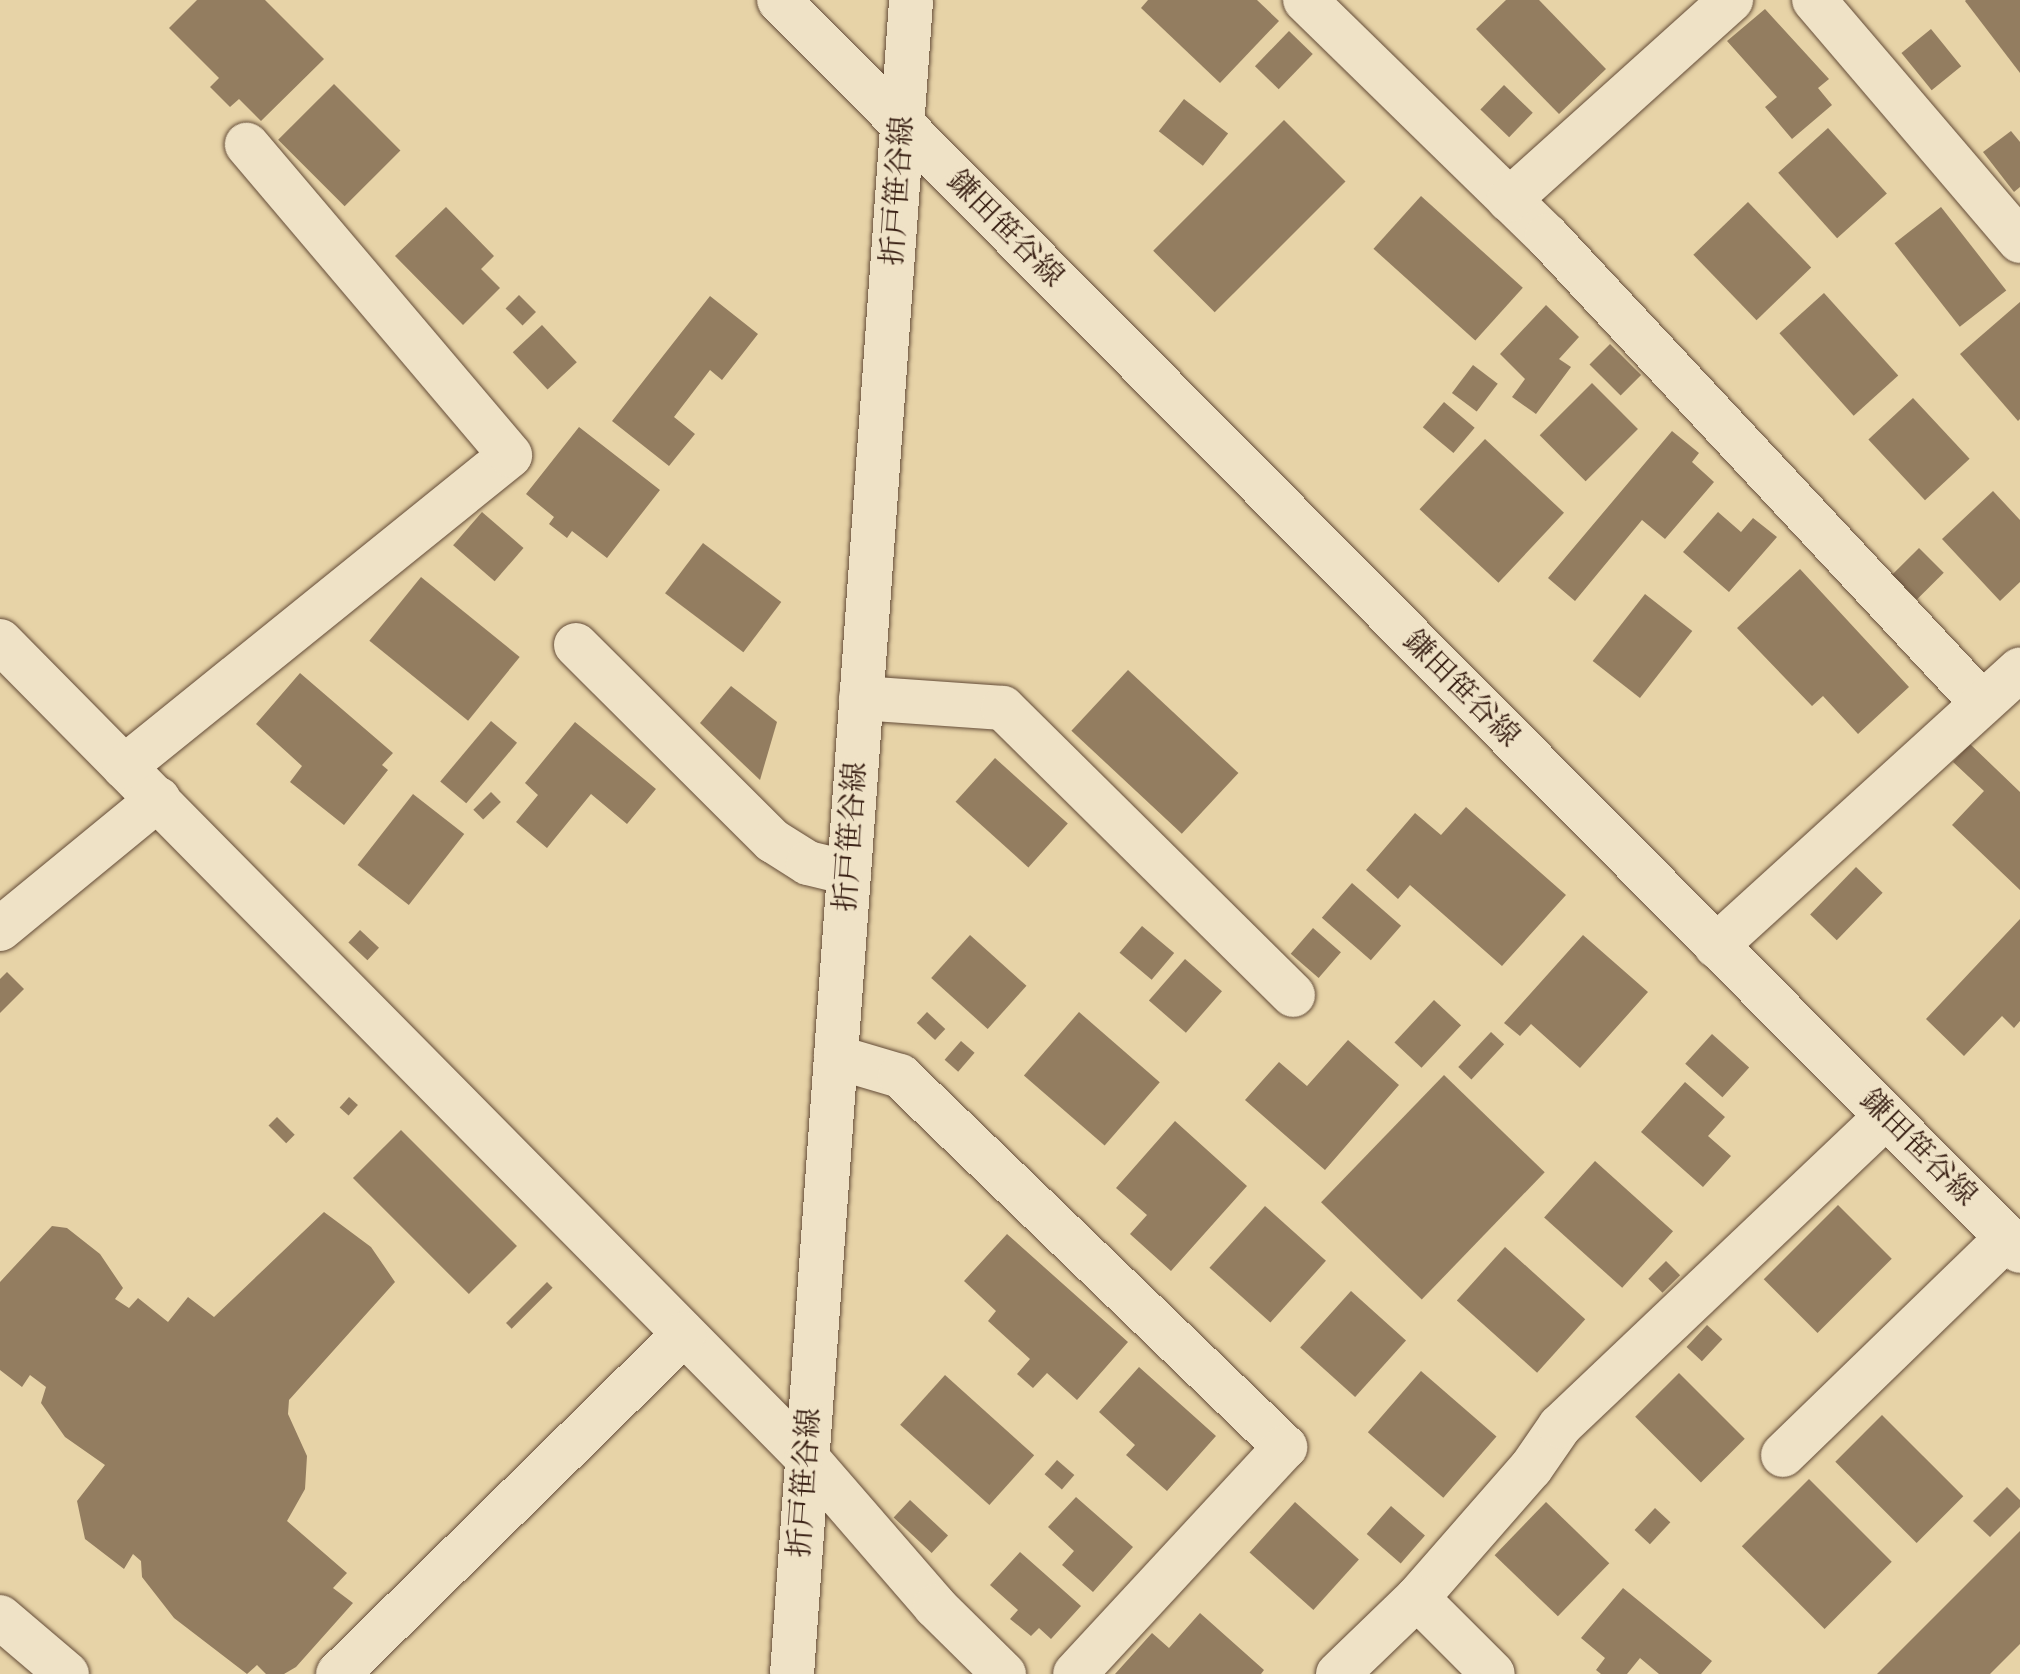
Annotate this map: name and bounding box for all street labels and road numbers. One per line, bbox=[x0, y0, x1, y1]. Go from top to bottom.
street label: 折戸笹谷線 bbox=[875, 115, 921, 267]
street label: 鎌田笹谷線 bbox=[939, 163, 1071, 295]
street label: 鎌田笹谷線 bbox=[1395, 623, 1527, 755]
street label: 折戸笹谷線 bbox=[828, 761, 874, 913]
street label: 鎌田笹谷線 bbox=[1852, 1082, 1984, 1214]
street label: 折戸笹谷線 bbox=[782, 1407, 828, 1559]

